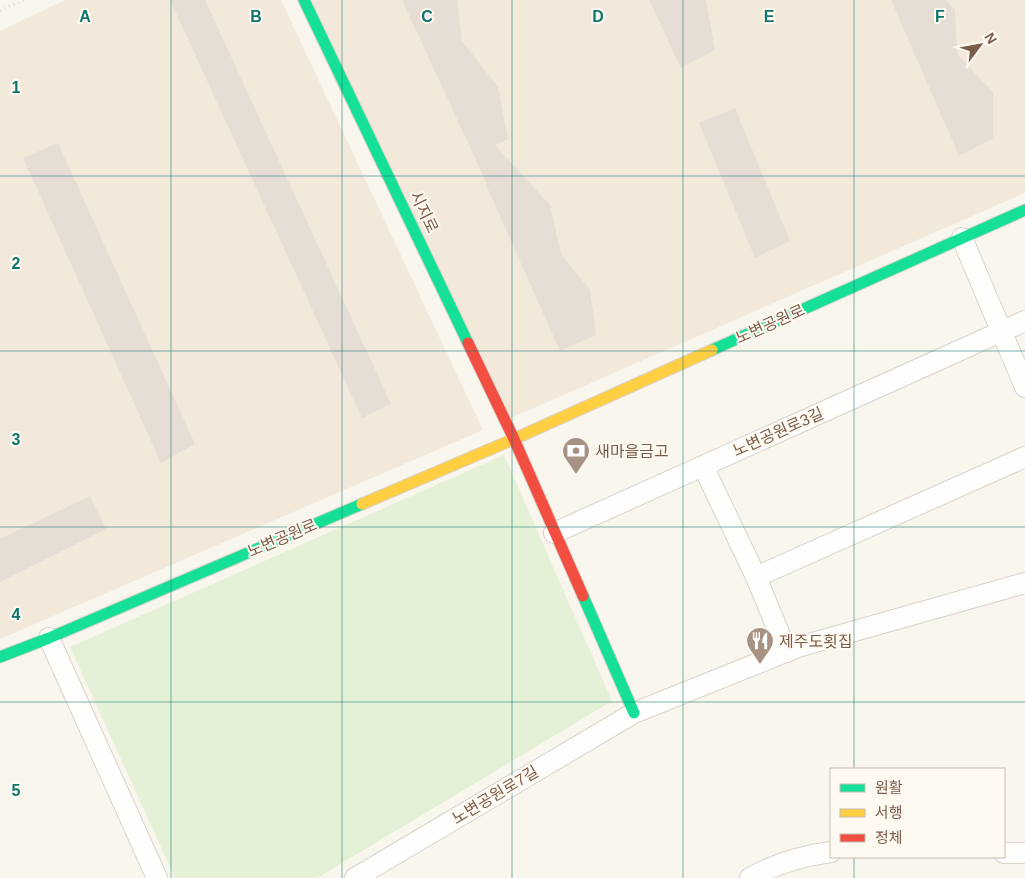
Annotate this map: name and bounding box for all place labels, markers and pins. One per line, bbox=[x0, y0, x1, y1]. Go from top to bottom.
bank icon: 새마을금고 bbox=[561, 436, 591, 475]
place label: 새마을금고 bbox=[595, 443, 669, 460]
restaurant icon: 제주도횟집 bbox=[745, 626, 775, 665]
place label: 제주도횟집 bbox=[779, 633, 853, 650]

